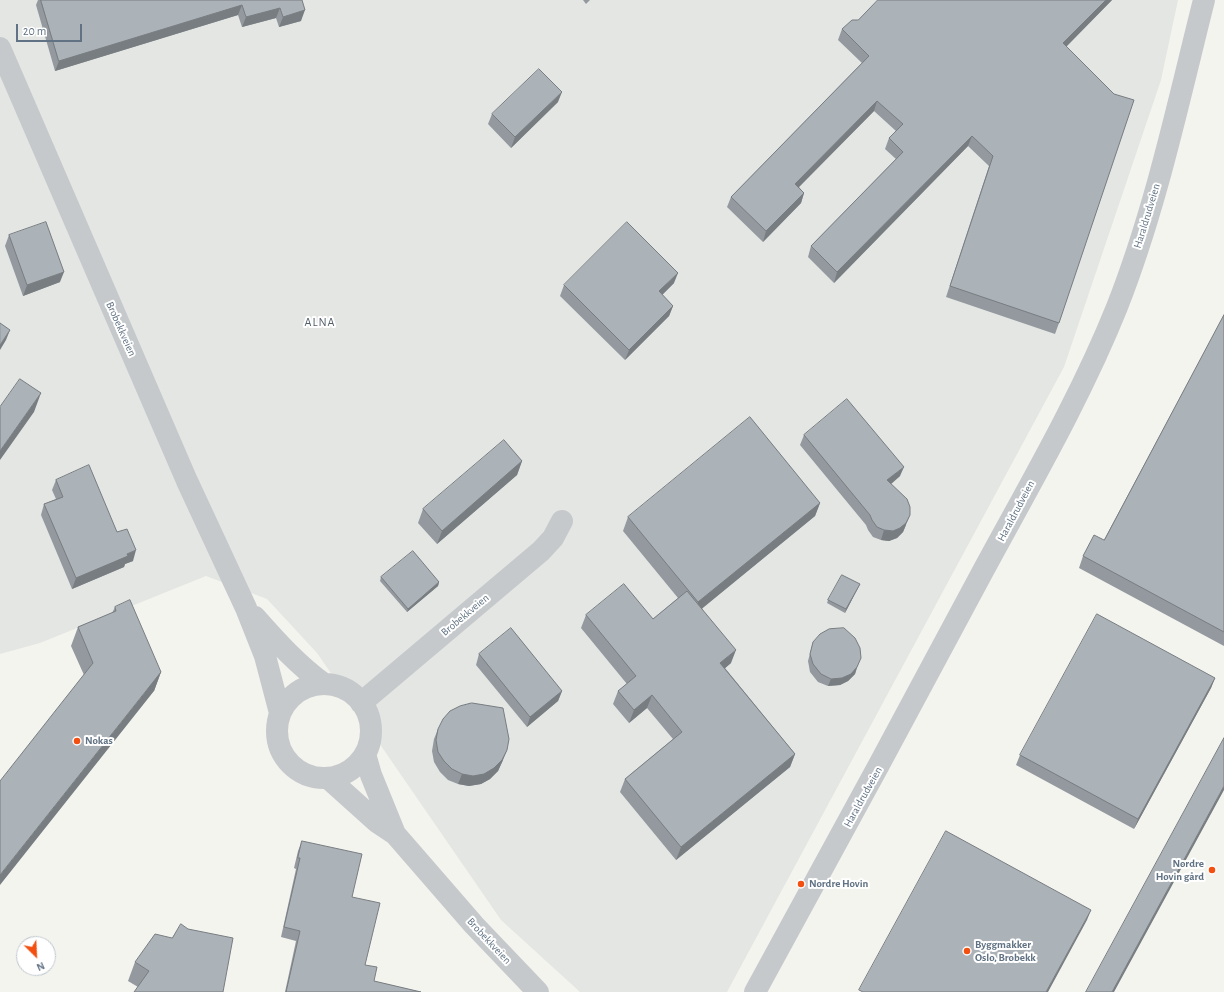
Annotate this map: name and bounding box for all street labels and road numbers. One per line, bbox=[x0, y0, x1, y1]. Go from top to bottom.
street label: Haraldrudveien bbox=[1131, 182, 1163, 250]
street label: Brobekkveien bbox=[103, 300, 139, 358]
street label: Haraldrudveien bbox=[994, 478, 1038, 544]
street label: Brobekkveien bbox=[438, 591, 492, 639]
street label: Haraldrudveien bbox=[841, 764, 885, 830]
street label: Brobekkveien bbox=[464, 915, 514, 967]

